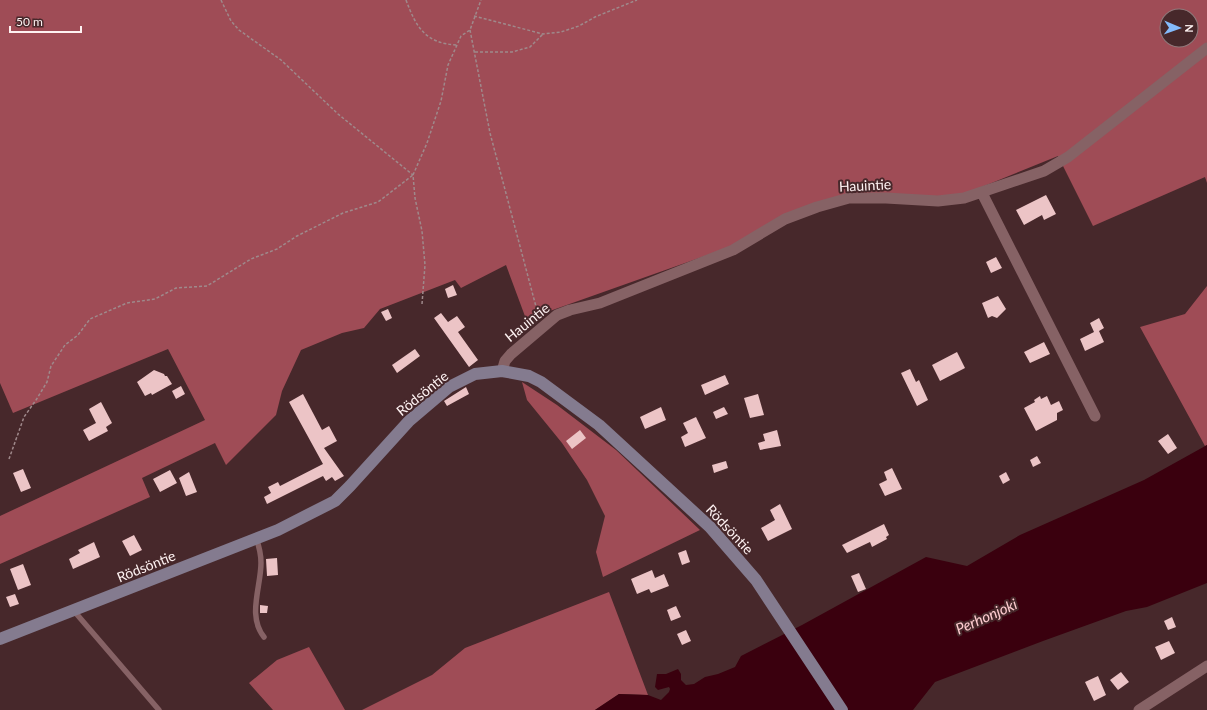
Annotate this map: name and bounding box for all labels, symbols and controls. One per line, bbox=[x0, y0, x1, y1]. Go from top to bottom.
scale bar bbox=[10, 8, 81, 34]
north arrow bbox=[1159, 8, 1199, 48]
text: 50 m bbox=[16, 14, 43, 29]
text: N bbox=[1183, 24, 1196, 33]
street label: Hauintie bbox=[838, 175, 892, 195]
street label: Hauintie bbox=[501, 299, 553, 345]
street label: Rödsöntie bbox=[393, 367, 451, 419]
street label: Rödsöntie bbox=[703, 501, 757, 557]
street label: Rödsöntie bbox=[114, 547, 178, 585]
water label: Perhonjoki bbox=[952, 594, 1020, 638]

